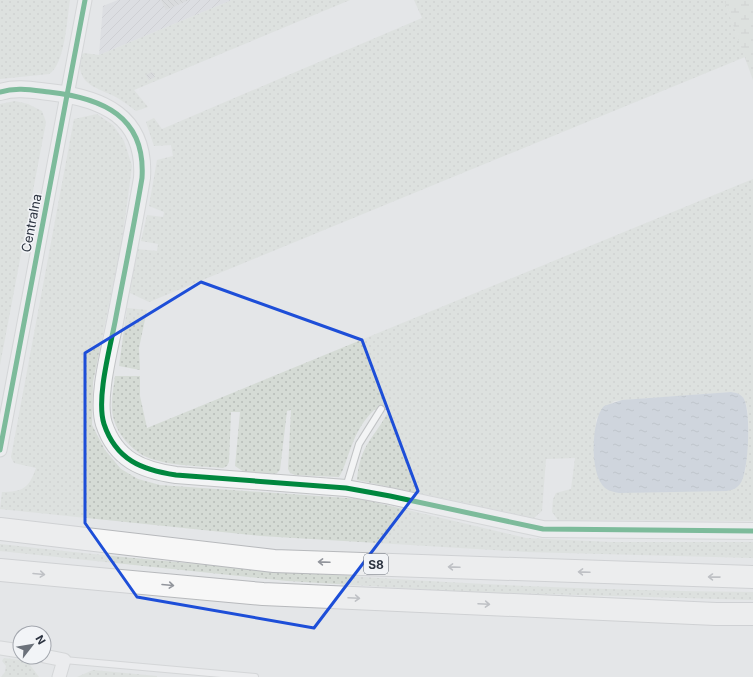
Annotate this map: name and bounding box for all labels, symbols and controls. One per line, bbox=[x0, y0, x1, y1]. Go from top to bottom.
street label: Centralna bbox=[17, 192, 45, 254]
road number: S8 bbox=[364, 554, 388, 574]
one-way arrow bbox=[318, 559, 331, 566]
one-way arrow bbox=[448, 564, 461, 571]
one-way arrow bbox=[578, 568, 591, 576]
one-way arrow bbox=[32, 570, 45, 577]
one-way arrow bbox=[708, 573, 721, 581]
one-way arrow bbox=[161, 582, 174, 589]
one-way arrow bbox=[347, 594, 360, 602]
one-way arrow bbox=[477, 600, 490, 608]
north arrow bbox=[12, 625, 52, 665]
text: N bbox=[32, 633, 49, 647]

